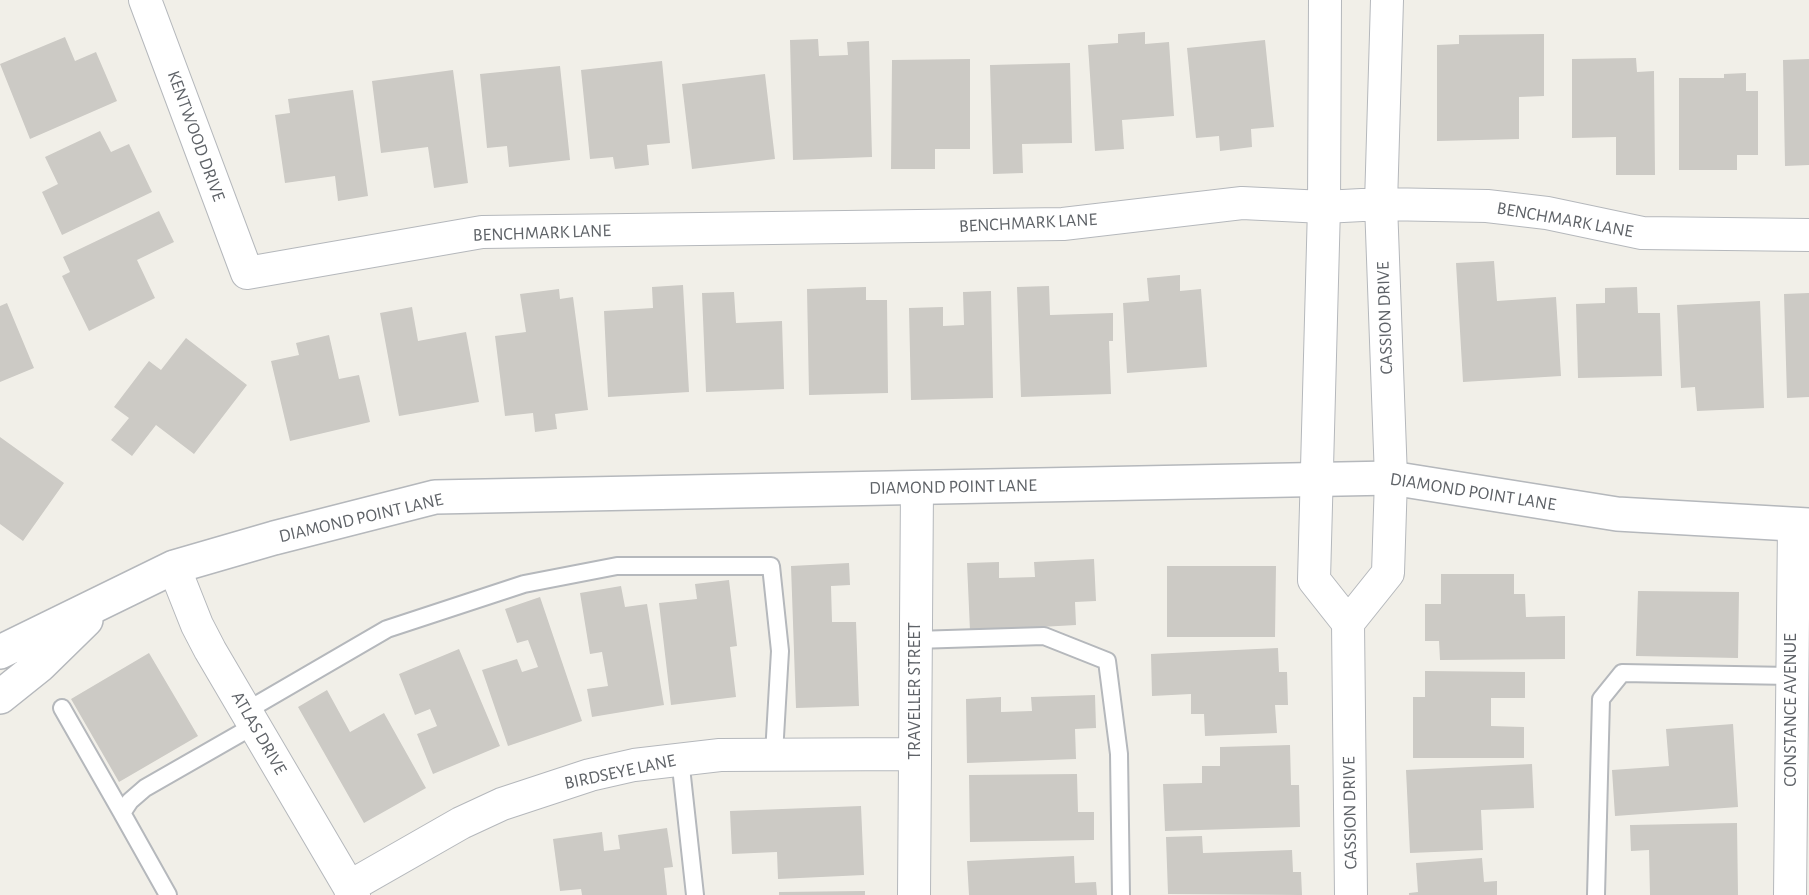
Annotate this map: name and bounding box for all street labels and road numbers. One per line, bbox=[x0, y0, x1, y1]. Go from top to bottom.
street label: KENTWOOD DRIVE bbox=[162, 68, 230, 204]
street label: BENCHMARK LANE bbox=[1495, 197, 1635, 243]
street label: BENCHMARK LANE bbox=[958, 209, 1098, 237]
street label: BENCHMARK LANE bbox=[473, 220, 611, 246]
street label: CASSION DRIVE bbox=[1372, 261, 1398, 375]
street label: DIAMOND POINT LANE bbox=[1388, 468, 1558, 516]
street label: DIAMOND POINT LANE bbox=[869, 475, 1037, 499]
street label: DIAMOND POINT LANE bbox=[277, 489, 445, 547]
street label: TRAVELLER STREET bbox=[904, 622, 926, 760]
street label: CONSTANCE AVENUE bbox=[1780, 633, 1802, 787]
street label: ATLAS DRIVE bbox=[227, 688, 291, 778]
street label: BIRDSEYE LANE bbox=[562, 750, 678, 794]
street label: CASSION DRIVE bbox=[1338, 756, 1362, 870]

